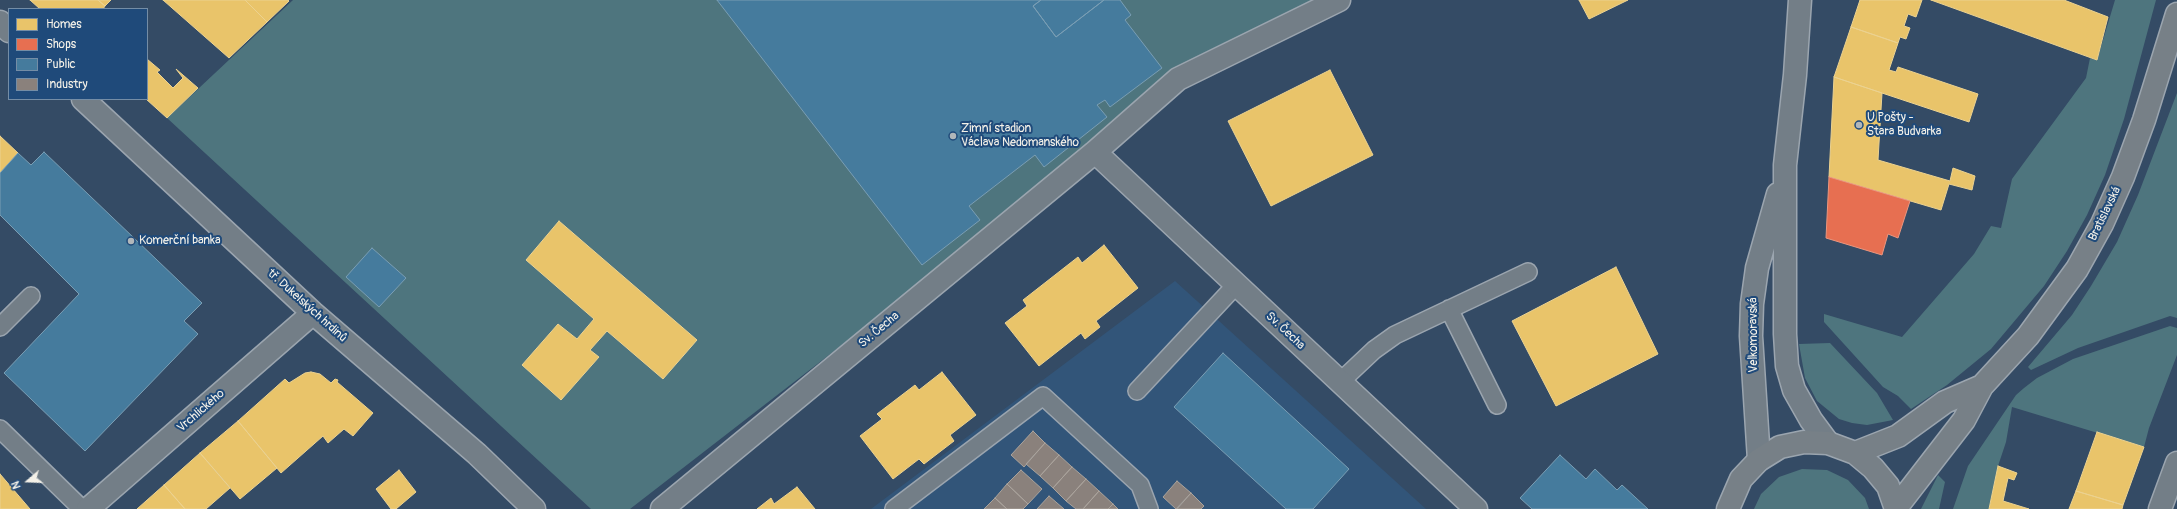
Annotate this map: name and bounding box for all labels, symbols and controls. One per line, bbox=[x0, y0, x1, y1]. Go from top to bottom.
legend bbox=[8, 8, 148, 100]
text: Homes bbox=[46, 17, 82, 32]
text: Shops bbox=[46, 37, 76, 52]
text: Public bbox=[46, 57, 76, 72]
text: Industry bbox=[46, 77, 88, 92]
place label: U Pošty - Stara Budvarka bbox=[1867, 111, 1941, 139]
marker: U Pošty - Stara Budvarka bbox=[1854, 120, 1864, 130]
place label: Zimní stadion Václava Nedomanského bbox=[961, 122, 1079, 150]
marker: Zimní stadion Václava Nedomanského bbox=[948, 131, 958, 141]
street label: Bratislavská bbox=[2086, 185, 2124, 243]
place label: Komerční banka bbox=[139, 234, 221, 248]
marker: Komerční banka bbox=[126, 236, 136, 246]
street label: tř. Dukelských hrdinů bbox=[264, 266, 350, 346]
street label: Velkomoravská bbox=[1747, 297, 1761, 373]
street label: Sv. Čecha bbox=[856, 309, 902, 351]
street label: Sv. Čecha bbox=[1262, 309, 1308, 353]
street label: Vrchlického bbox=[174, 387, 228, 435]
north arrow bbox=[8, 461, 48, 501]
text: N bbox=[9, 479, 24, 491]

